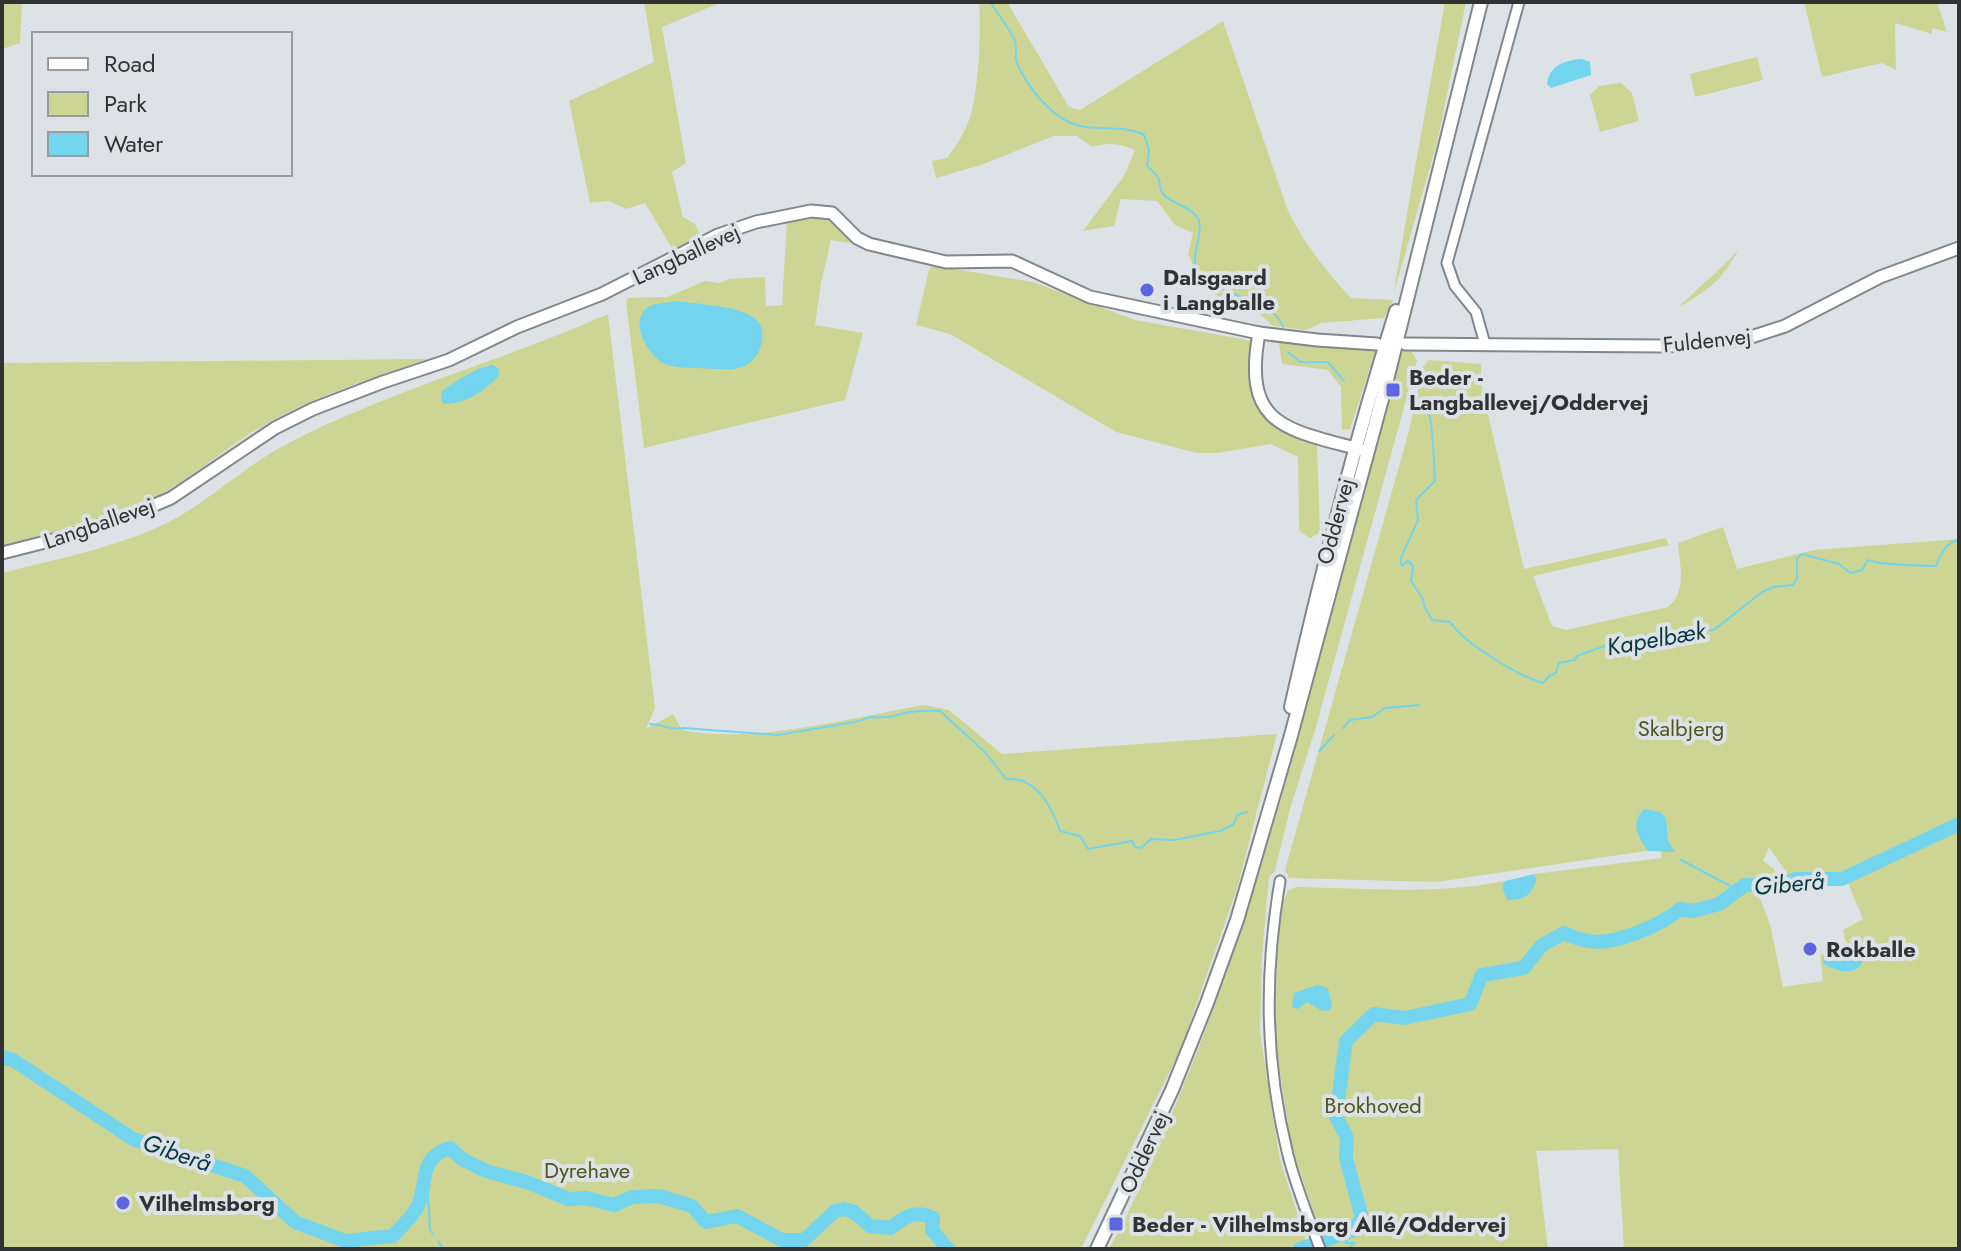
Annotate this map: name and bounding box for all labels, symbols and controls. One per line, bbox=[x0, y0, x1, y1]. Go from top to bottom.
legend bbox=[32, 32, 292, 176]
text: Road bbox=[104, 46, 156, 81]
text: Park bbox=[104, 86, 147, 121]
text: Water bbox=[104, 126, 164, 161]
street label: Langballevej bbox=[627, 215, 745, 293]
place label: Dalsgaard i Langballe bbox=[1163, 261, 1275, 318]
marker: Dalsgaard i Langballe bbox=[1138, 281, 1156, 299]
street label: Fuldenvej bbox=[1661, 319, 1753, 361]
place label: Beder - Langballevej/Oddervej bbox=[1409, 361, 1648, 418]
marker: Beder - Langballevej/Oddervej bbox=[1384, 381, 1402, 399]
street label: Oddervej bbox=[1308, 474, 1362, 568]
street label: Langballevej bbox=[39, 489, 159, 557]
water label: Kapelbæk bbox=[1604, 612, 1710, 664]
park label: Skalbjerg bbox=[1638, 712, 1724, 744]
water label: Giberå bbox=[1752, 863, 1826, 904]
place label: Rokballe bbox=[1826, 933, 1916, 965]
marker: Rokballe bbox=[1801, 940, 1819, 958]
park label: Brokhoved bbox=[1324, 1089, 1422, 1121]
street label: Oddervej bbox=[1111, 1105, 1177, 1199]
water label: Giberå bbox=[138, 1124, 216, 1181]
park label: Dyrehave bbox=[544, 1154, 630, 1186]
place label: Vilhelmsborg bbox=[138, 1187, 275, 1219]
marker: Vilhelmsborg bbox=[114, 1194, 132, 1212]
place label: Beder - Vilhelmsborg Allé/Oddervej bbox=[1132, 1208, 1506, 1240]
marker: Beder - Vilhelmsborg Allé/Oddervej bbox=[1107, 1215, 1125, 1233]

